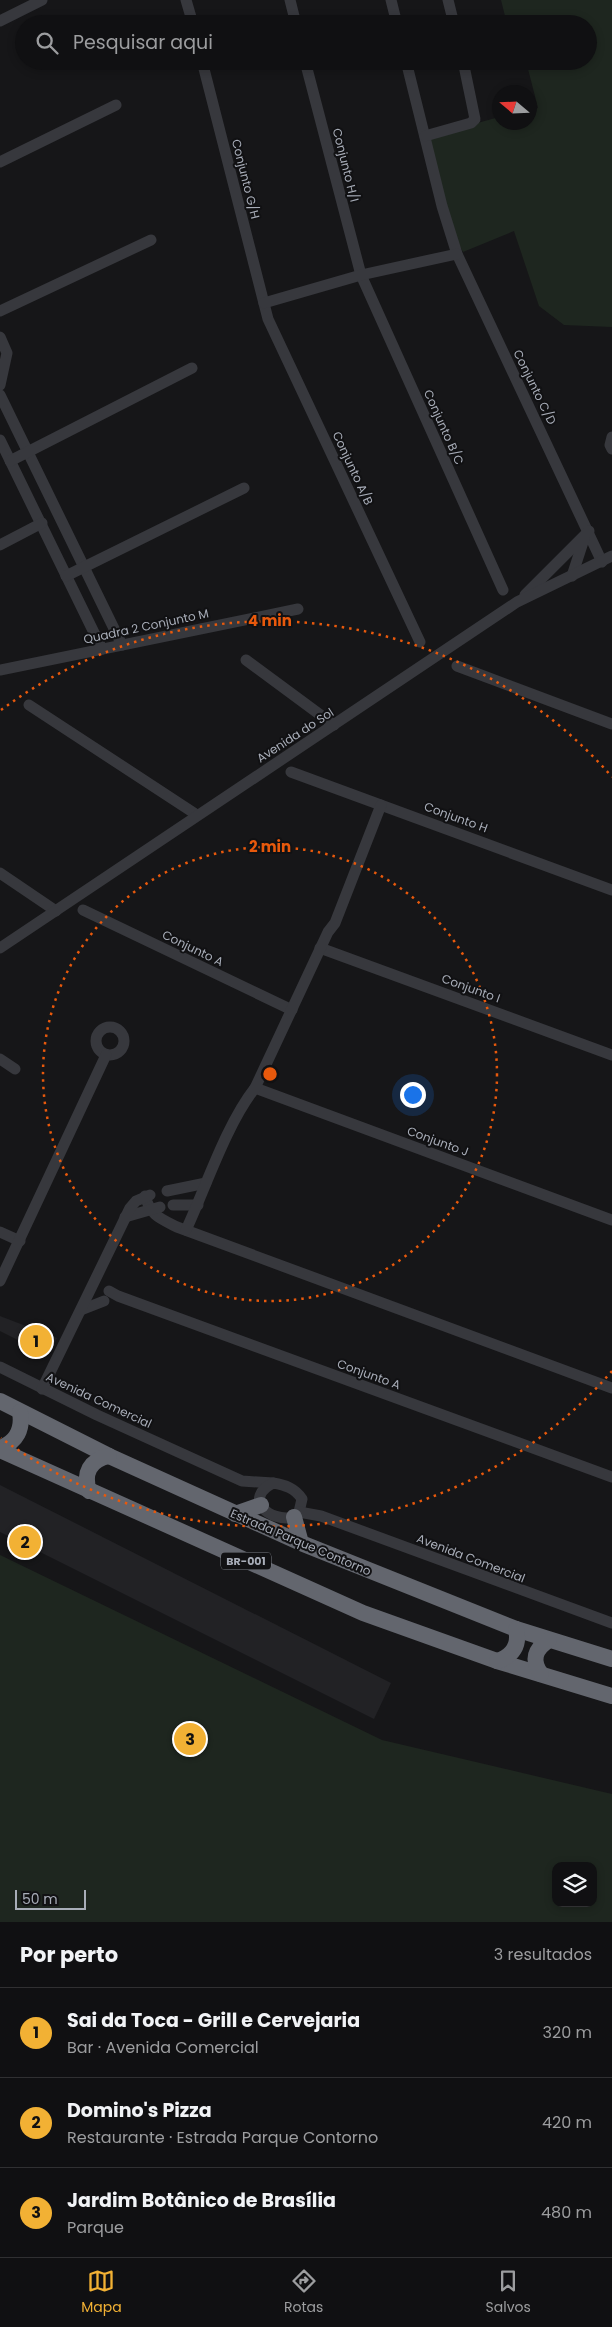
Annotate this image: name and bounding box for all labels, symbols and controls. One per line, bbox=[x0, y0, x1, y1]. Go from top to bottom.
search box bbox=[15, 15, 597, 70]
icon: search bbox=[33, 29, 61, 57]
text: Pesquisar aqui bbox=[73, 29, 213, 56]
north arrow bbox=[492, 85, 537, 130]
street label: Conjunto H/I bbox=[329, 126, 363, 204]
street label: Conjunto G/H bbox=[228, 137, 264, 221]
street label: Conjunto C/D bbox=[509, 347, 561, 427]
street label: Conjunto B/C bbox=[420, 387, 468, 467]
street label: Conjunto A/B bbox=[329, 428, 377, 508]
street label: Quadra 2 Conjunto M bbox=[82, 604, 210, 648]
text: 4 min bbox=[248, 610, 292, 631]
street label: Avenida do Sol bbox=[253, 704, 337, 766]
street label: Conjunto H bbox=[422, 798, 490, 836]
text: 2 min bbox=[249, 836, 291, 857]
street label: Conjunto A bbox=[159, 926, 227, 970]
street label: Conjunto I bbox=[439, 970, 503, 1006]
centre of rings bbox=[261, 1065, 279, 1083]
your location bbox=[400, 1082, 426, 1108]
street label: Conjunto J bbox=[405, 1122, 471, 1160]
pin: 1 bbox=[20, 1322, 52, 1360]
street label: Conjunto A bbox=[335, 1355, 403, 1393]
street label: Avenida Comercial bbox=[43, 1368, 155, 1432]
street label: Estrada Parque Contorno bbox=[228, 1505, 374, 1580]
pin: 2 bbox=[9, 1523, 41, 1561]
street label: Avenida Comercial bbox=[414, 1529, 528, 1587]
road number: BR-001 bbox=[221, 1552, 271, 1570]
pin: 3 bbox=[174, 1720, 206, 1758]
map controls bbox=[552, 1862, 597, 1907]
button: layers bbox=[552, 1862, 597, 1907]
scale bar bbox=[15, 1887, 86, 1910]
text: 50 m bbox=[22, 1889, 58, 1909]
text: Por perto bbox=[20, 1940, 118, 1969]
text: 3 resultados bbox=[494, 1943, 592, 1966]
text: Sai da Toca - Grill e Cervejaria bbox=[67, 2007, 360, 2034]
text: 1 bbox=[33, 2021, 39, 2044]
text: 320 m bbox=[543, 2021, 592, 2044]
text: Bar · Avenida Comercial bbox=[67, 2036, 259, 2059]
text: Domino's Pizza bbox=[67, 2097, 212, 2124]
text: 2 bbox=[31, 2111, 41, 2134]
text: 420 m bbox=[542, 2111, 592, 2134]
text: Restaurante · Estrada Parque Contorno bbox=[67, 2126, 378, 2149]
text: Jardim Botânico de Brasília bbox=[67, 2187, 336, 2214]
text: 3 bbox=[31, 2201, 41, 2224]
text: 480 m bbox=[541, 2201, 592, 2224]
text: Parque bbox=[67, 2216, 124, 2239]
tab: Mapa bbox=[81, 2267, 122, 2318]
tab: Rotas bbox=[284, 2267, 323, 2318]
tab: Salvos bbox=[486, 2267, 531, 2318]

